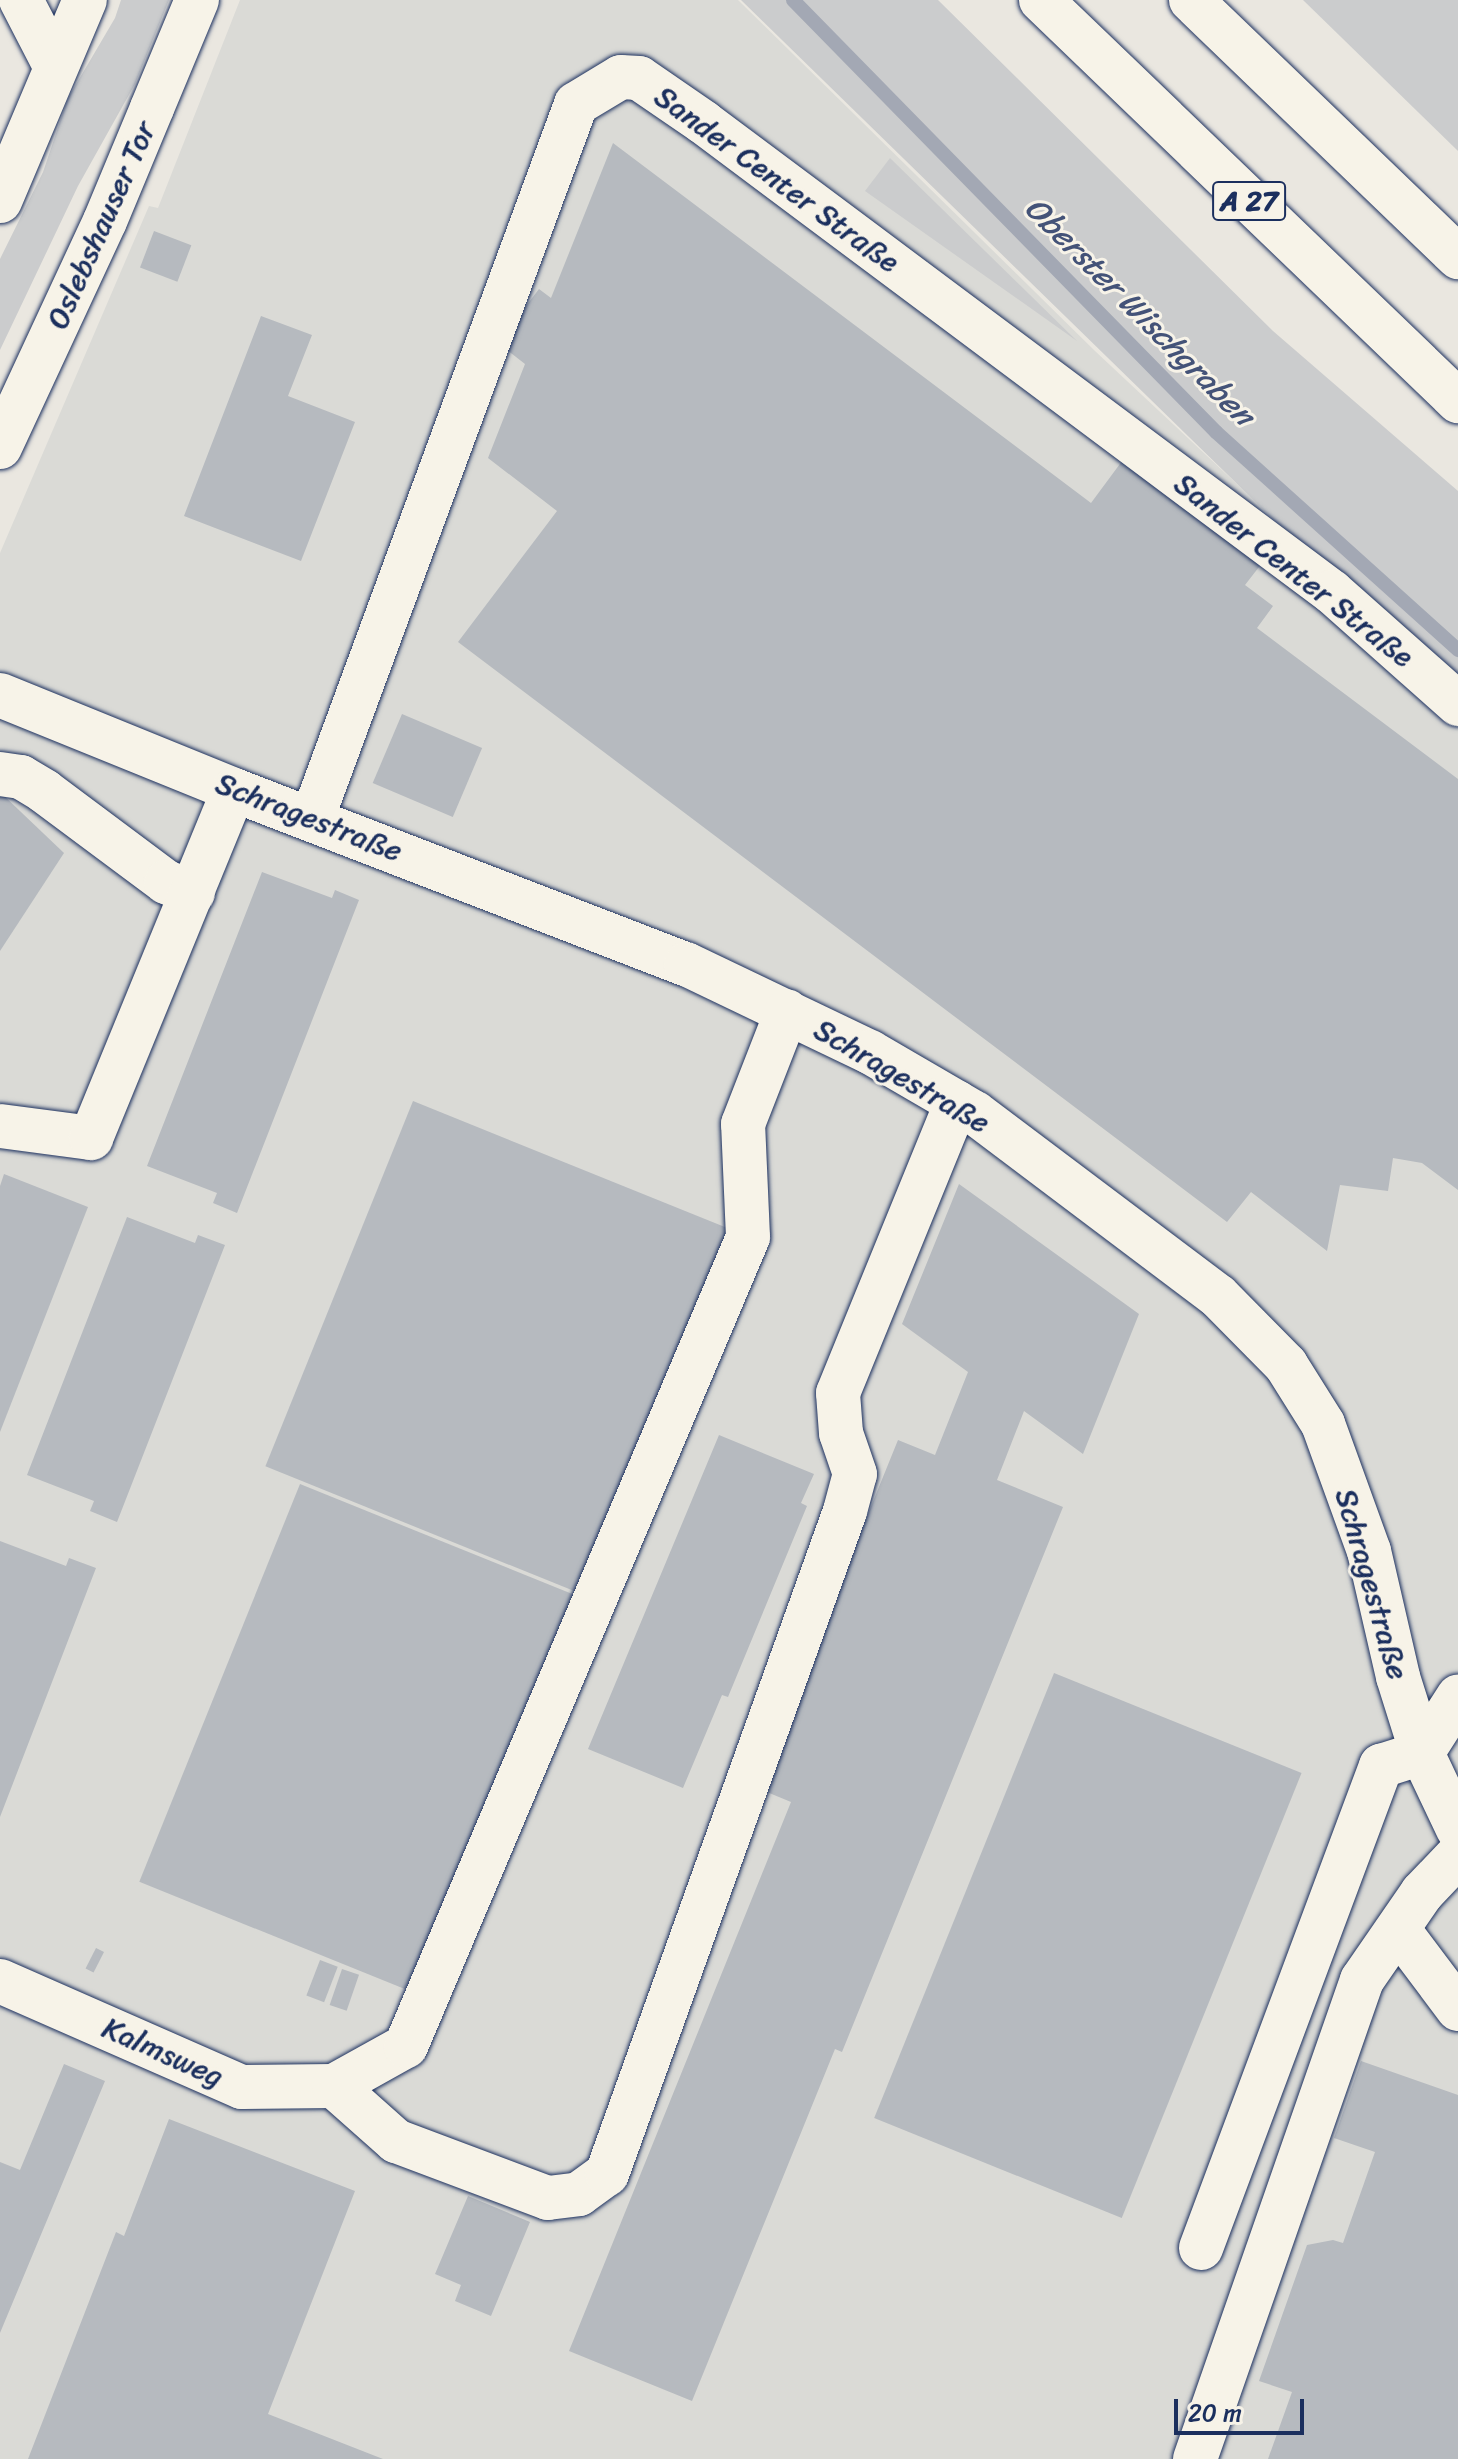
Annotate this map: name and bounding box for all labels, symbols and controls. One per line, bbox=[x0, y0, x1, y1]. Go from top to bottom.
street label: Sander Center Straße bbox=[647, 78, 907, 280]
street label: Oslebshauser Tor bbox=[39, 116, 163, 334]
road number: A 27 bbox=[1211, 177, 1287, 225]
water label: Oberster Wischgraben bbox=[1016, 189, 1262, 435]
street label: Sander Center Straße bbox=[1166, 465, 1422, 675]
street label: Schragestraße bbox=[211, 765, 407, 869]
street label: Schragestraße bbox=[808, 1011, 996, 1141]
street label: Schragestraße bbox=[1328, 1484, 1416, 1684]
street label: Kalmsweg bbox=[97, 2009, 229, 2095]
scale bar bbox=[1178, 2383, 1308, 2433]
text: 20 m bbox=[1188, 2392, 1242, 2434]

